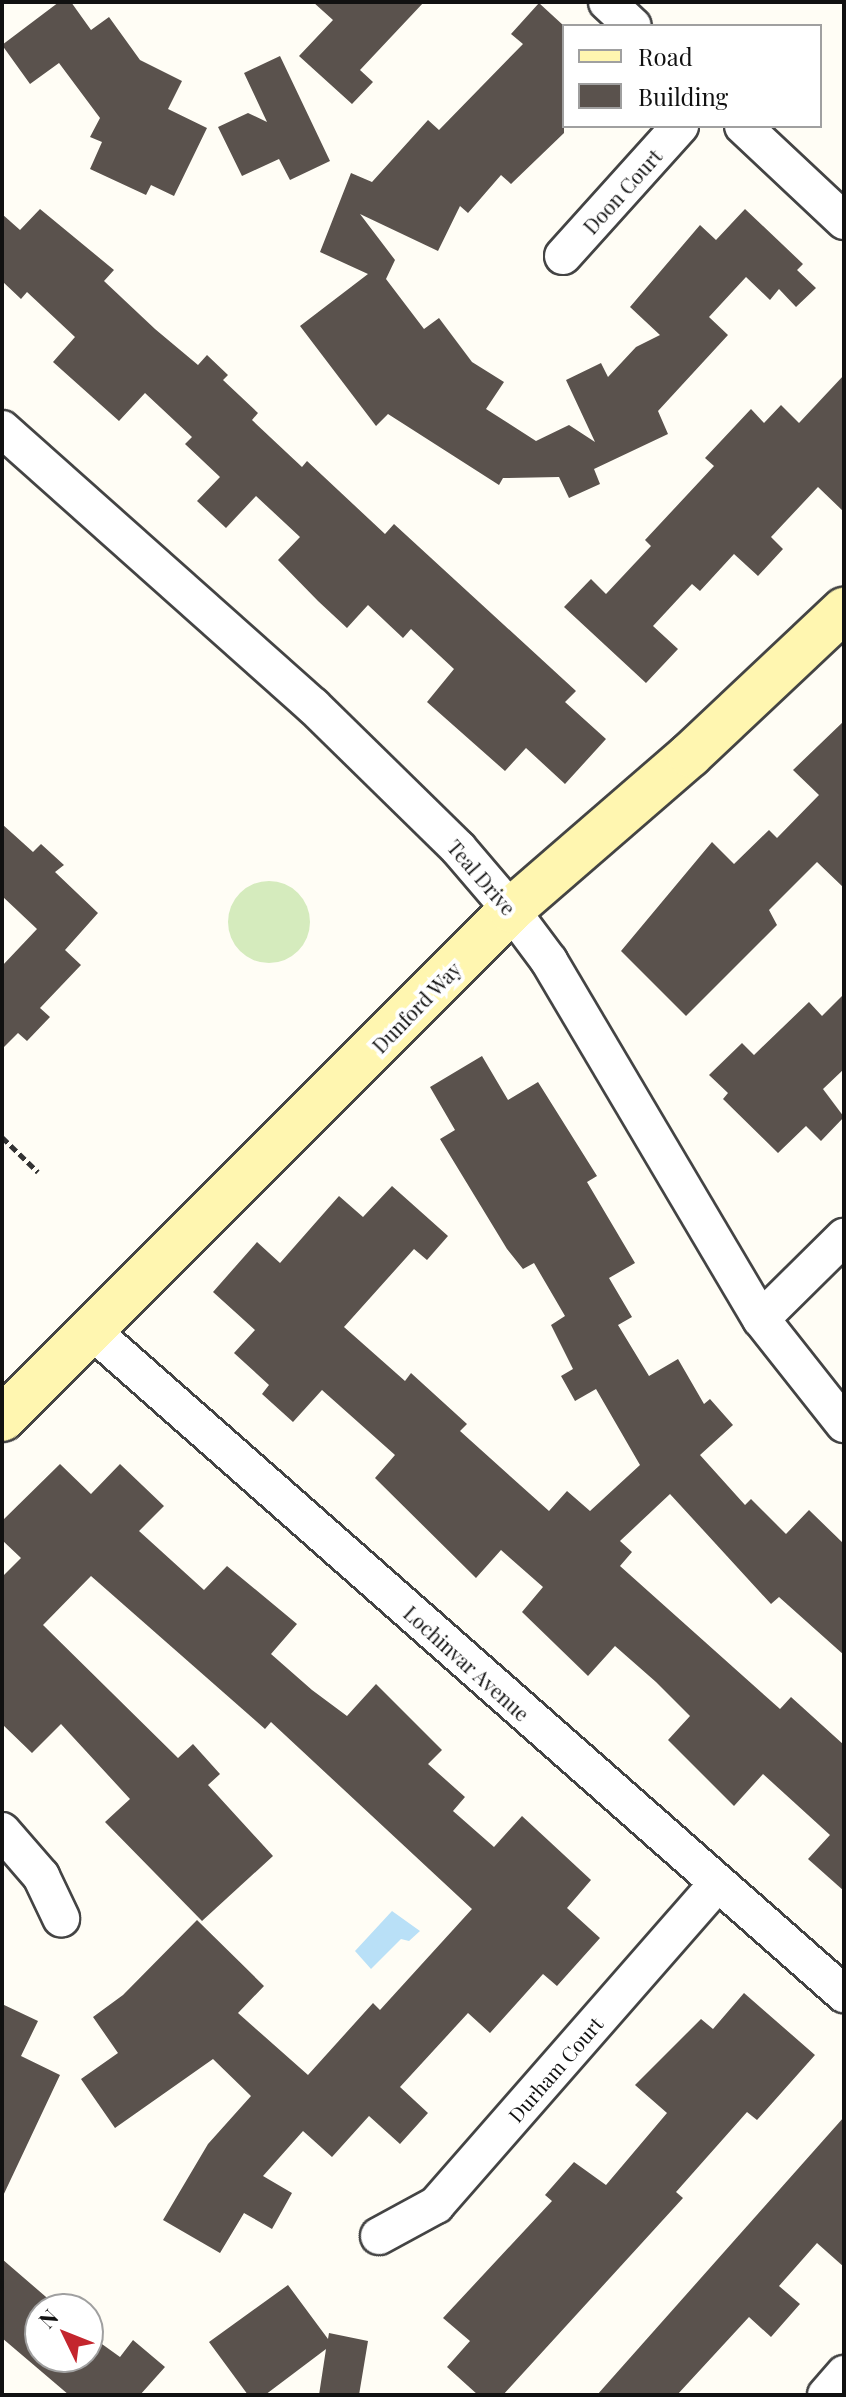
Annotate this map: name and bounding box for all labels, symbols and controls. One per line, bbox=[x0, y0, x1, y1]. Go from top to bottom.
legend bbox=[562, 24, 822, 128]
text: Road bbox=[638, 40, 693, 72]
text: Building bbox=[638, 80, 728, 112]
street label: Doon Court bbox=[578, 144, 666, 238]
street label: Teal Drive bbox=[443, 835, 521, 919]
street label: Dunford Way bbox=[367, 956, 465, 1058]
street label: Lochinvar Avenue bbox=[399, 1600, 535, 1726]
street label: Durham Court bbox=[503, 2012, 607, 2126]
north arrow bbox=[24, 2293, 104, 2373]
text: N bbox=[32, 2302, 64, 2334]

